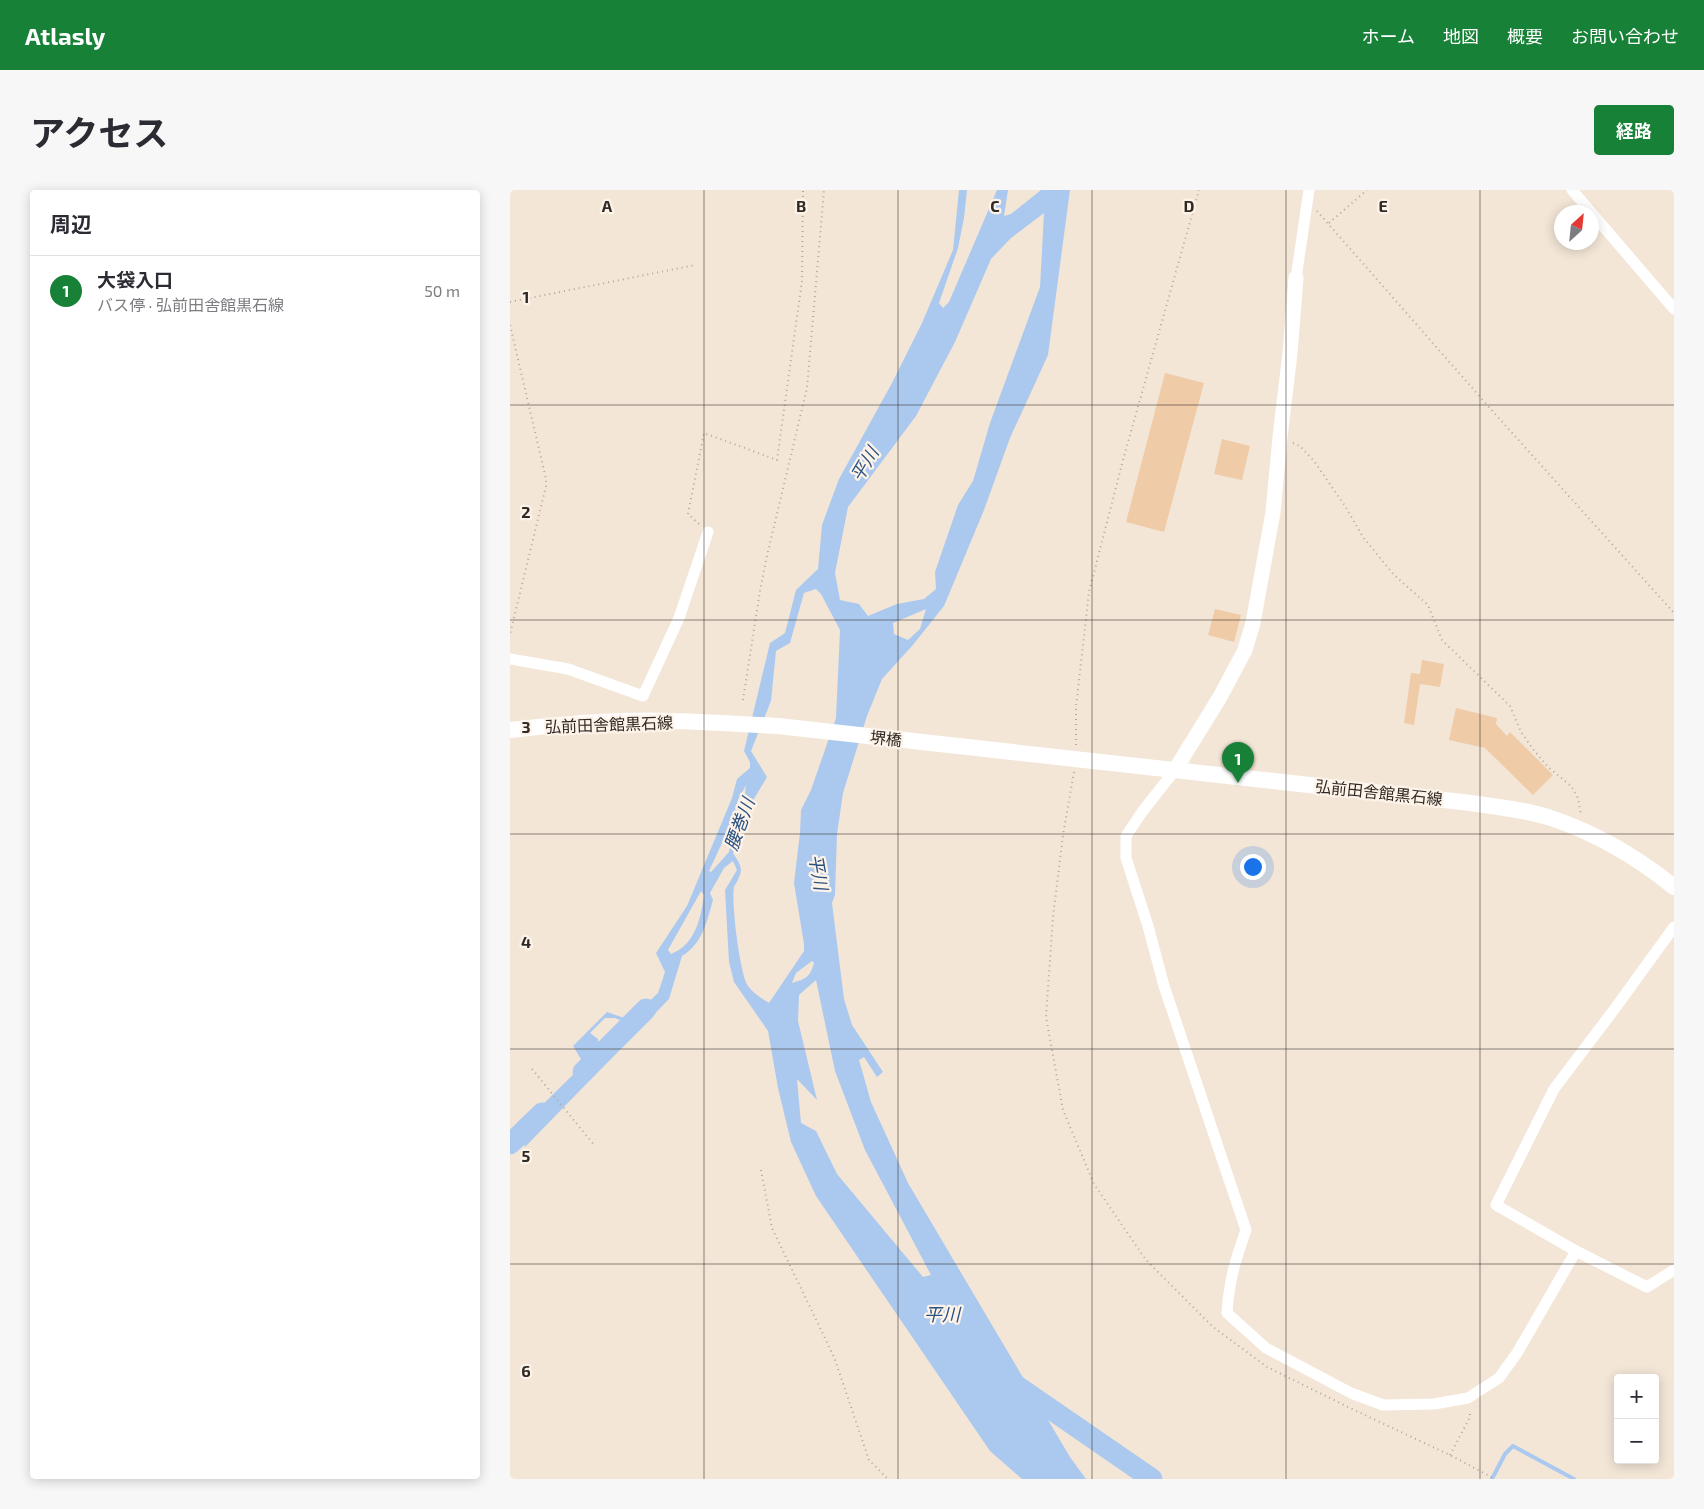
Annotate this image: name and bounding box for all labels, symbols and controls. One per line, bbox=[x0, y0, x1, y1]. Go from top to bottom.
text: Atlasly bbox=[25, 21, 105, 50]
text: ホーム bbox=[1362, 25, 1415, 47]
text: 地図 bbox=[1443, 25, 1479, 47]
text: 概要 bbox=[1507, 25, 1543, 47]
text: お問い合わせ bbox=[1571, 25, 1679, 47]
button: 経路 bbox=[1594, 105, 1674, 155]
text: アクセス bbox=[30, 111, 168, 153]
text: A bbox=[602, 196, 613, 215]
text: B bbox=[796, 196, 806, 215]
text: C bbox=[990, 196, 1000, 215]
text: D bbox=[1184, 196, 1195, 215]
text: E bbox=[1378, 196, 1388, 215]
north arrow bbox=[1554, 205, 1599, 250]
text: 周辺 bbox=[50, 211, 92, 236]
text: 大袋入口 bbox=[97, 268, 173, 291]
text: 1 bbox=[63, 281, 69, 300]
text: 50 m bbox=[424, 281, 460, 300]
text: 1 bbox=[523, 287, 529, 306]
text: バス停 · 弘前田舎館黒石線 bbox=[97, 295, 284, 314]
water label: 平川 bbox=[845, 441, 884, 485]
text: 2 bbox=[521, 502, 531, 521]
street label: 弘前田舎館黒石線 bbox=[545, 712, 673, 736]
text: 3 bbox=[521, 717, 531, 736]
street label: 堺橋 bbox=[869, 727, 903, 749]
pin: 1 bbox=[1222, 742, 1254, 783]
street label: 弘前田舎館黒石線 bbox=[1314, 776, 1444, 808]
water label: 腰巻川 bbox=[719, 793, 759, 853]
water label: 平川 bbox=[805, 852, 833, 894]
your location bbox=[1240, 854, 1266, 880]
text: 4 bbox=[521, 932, 531, 951]
text: 5 bbox=[522, 1146, 531, 1165]
water label: 平川 bbox=[924, 1303, 962, 1325]
text: 6 bbox=[521, 1361, 531, 1380]
map controls bbox=[1614, 1374, 1659, 1464]
button: + bbox=[1614, 1374, 1659, 1419]
button: − bbox=[1614, 1419, 1659, 1464]

